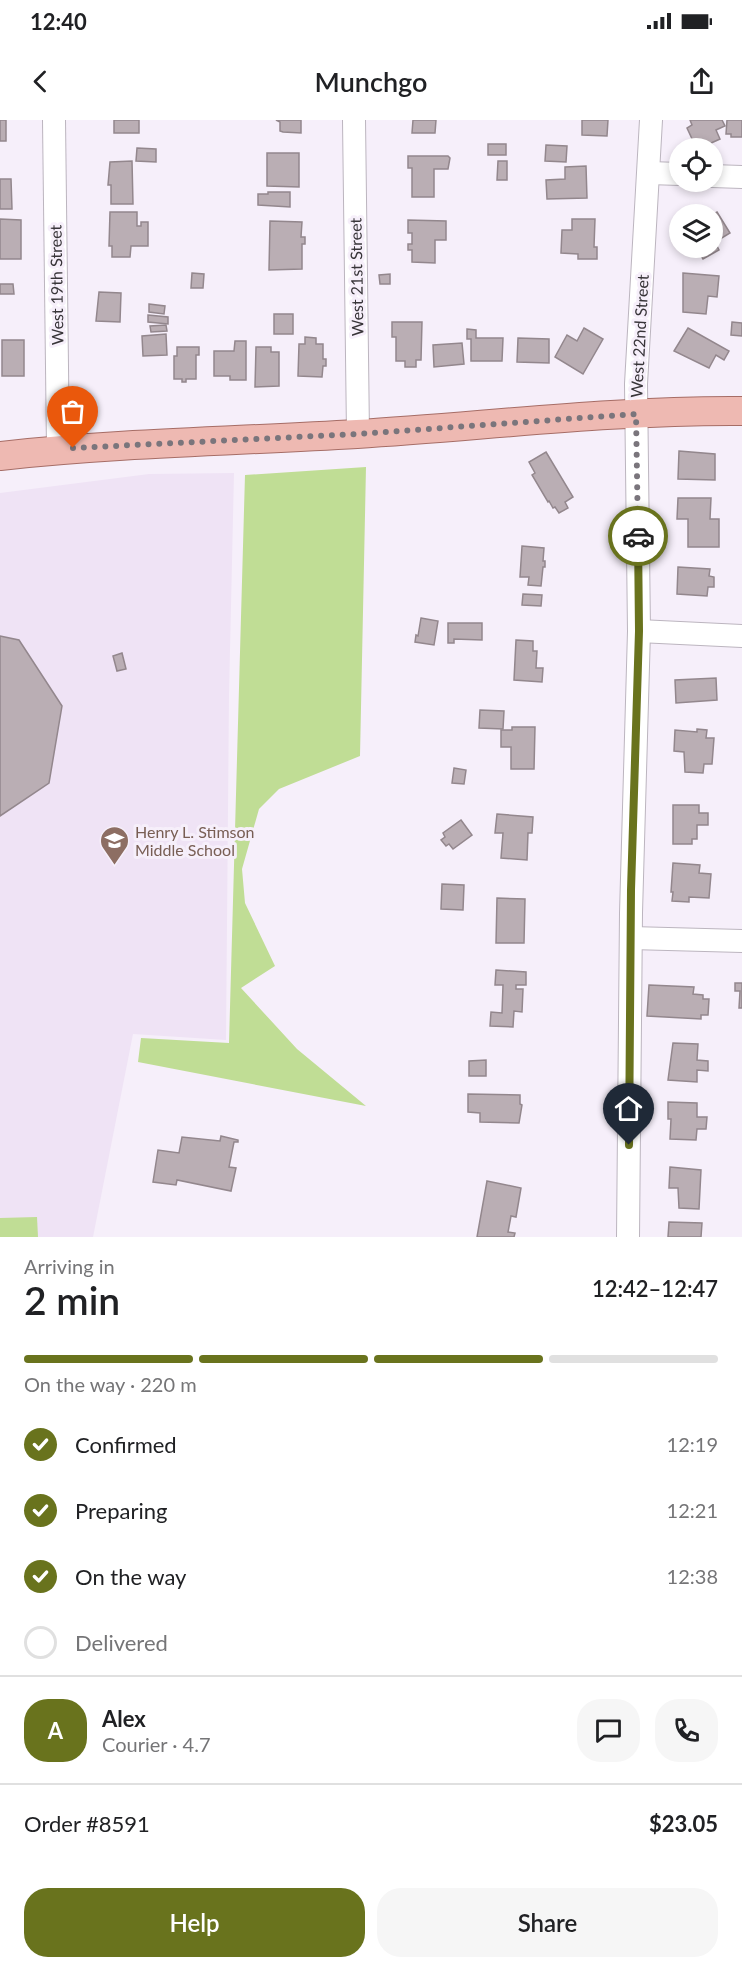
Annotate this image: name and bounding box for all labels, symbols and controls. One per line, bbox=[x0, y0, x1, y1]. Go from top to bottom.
text: 12:40 bbox=[30, 8, 87, 35]
icon: back bbox=[24, 65, 57, 98]
text: Munchgo bbox=[315, 65, 427, 98]
icon: share bbox=[685, 65, 718, 98]
map controls bbox=[669, 138, 723, 258]
button: locate bbox=[669, 138, 723, 192]
button: layers bbox=[669, 204, 723, 258]
street label: West 21st Street bbox=[345, 217, 367, 336]
street label: West 19th Street bbox=[45, 224, 67, 345]
street label: West 22nd Street bbox=[626, 274, 652, 398]
pin bbox=[47, 386, 98, 448]
icon: bag bbox=[56, 395, 89, 428]
courier bbox=[608, 506, 668, 566]
icon: car bbox=[622, 520, 655, 553]
place label: Henry L. Stimson Middle School bbox=[135, 822, 254, 859]
school or university icon: Henry L. Stimson Middle School bbox=[98, 824, 130, 866]
pin bbox=[603, 1083, 654, 1145]
icon: home bbox=[612, 1092, 645, 1125]
text: Arriving in bbox=[24, 1254, 115, 1278]
text: 12:42–12:47 bbox=[592, 1275, 718, 1302]
text: 2 min bbox=[24, 1277, 120, 1323]
text: On the way · 220 m bbox=[24, 1372, 197, 1396]
icon: check bbox=[24, 1428, 57, 1461]
text: Confirmed bbox=[75, 1431, 177, 1458]
text: 12:19 bbox=[667, 1432, 718, 1456]
icon: check bbox=[24, 1494, 57, 1527]
text: Preparing bbox=[75, 1497, 167, 1524]
text: 12:21 bbox=[667, 1498, 718, 1522]
icon: check bbox=[24, 1560, 57, 1593]
text: On the way bbox=[75, 1563, 186, 1590]
text: 12:38 bbox=[667, 1564, 718, 1588]
text: Delivered bbox=[75, 1629, 168, 1656]
button: chat bbox=[577, 1699, 640, 1762]
button: phone bbox=[655, 1699, 718, 1762]
text: Alex bbox=[102, 1705, 146, 1732]
text: A bbox=[48, 1717, 63, 1744]
text: Courier · 4.7 bbox=[102, 1732, 211, 1756]
text: Order #8591 bbox=[24, 1810, 150, 1837]
text: $23.05 bbox=[649, 1810, 718, 1837]
button: Help bbox=[24, 1888, 365, 1957]
button: Share bbox=[377, 1888, 718, 1957]

